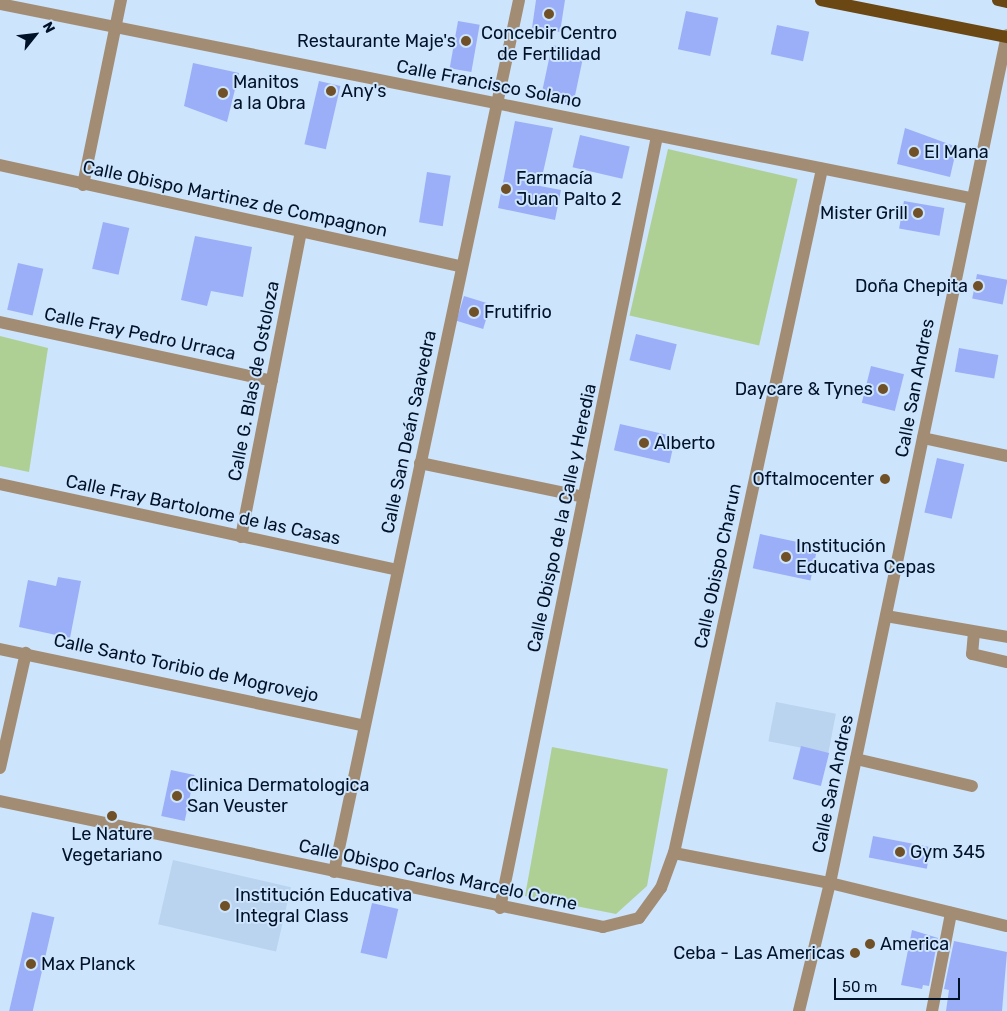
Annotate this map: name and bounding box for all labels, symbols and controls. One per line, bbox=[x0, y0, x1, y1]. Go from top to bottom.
marker: Concebir Centro de Fertilidad bbox=[542, 7, 556, 21]
north arrow bbox=[10, 10, 60, 60]
text: N bbox=[39, 19, 58, 36]
place label: Concebir Centro de Fertilidad bbox=[481, 23, 617, 66]
place label: Restaurante Maje's bbox=[297, 30, 456, 52]
marker: Restaurante Maje's bbox=[460, 35, 472, 47]
street label: Calle Francisco Solano bbox=[395, 55, 583, 113]
place label: Manitos a la Obra bbox=[233, 72, 306, 115]
place label: Any's bbox=[341, 80, 386, 102]
marker: Any's bbox=[325, 85, 337, 97]
marker: Manitos a la Obra bbox=[217, 87, 229, 99]
place label: El Mana bbox=[924, 141, 989, 163]
marker: El Mana bbox=[908, 146, 920, 158]
street label: Calle Obispo Martinez de Compagnon bbox=[81, 156, 389, 242]
place label: Farmacía Juan Palto 2 bbox=[516, 168, 621, 210]
marker: Farmacía Juan Palto 2 bbox=[500, 183, 512, 195]
place label: Mister Grill bbox=[820, 202, 908, 224]
marker: Mister Grill bbox=[912, 207, 924, 219]
place label: Doña Chepita bbox=[855, 275, 968, 297]
street label: Calle G. Blas de Ostoloza bbox=[224, 279, 284, 483]
marker: Doña Chepita bbox=[972, 280, 984, 292]
place label: Frutifrio bbox=[484, 301, 552, 323]
street label: Calle Fray Pedro Urraca bbox=[42, 303, 238, 365]
marker: Frutifrio bbox=[468, 306, 480, 318]
street label: Calle San Andres bbox=[891, 317, 939, 459]
street label: Calle San Deán Saavedra bbox=[377, 328, 441, 536]
place label: Daycare & Tynes bbox=[734, 378, 873, 400]
street label: Calle Obispo de la Calle y Heredia bbox=[523, 381, 601, 655]
marker: Daycare & Tynes bbox=[877, 383, 889, 395]
place label: Alberto bbox=[654, 432, 715, 454]
marker: Alberto bbox=[638, 437, 650, 449]
place label: Oftalmocenter bbox=[752, 468, 874, 490]
street label: Calle Fray Bartolome de las Casas bbox=[63, 470, 343, 550]
marker: Oftalmocenter bbox=[878, 472, 892, 486]
street label: Calle Obispo Charun bbox=[690, 481, 746, 651]
place label: Institución Educativa Cepas bbox=[796, 536, 935, 578]
marker: Institución Educativa Cepas bbox=[780, 551, 792, 563]
street label: Calle Santo Toribio de Mogrovejo bbox=[51, 629, 321, 707]
street label: Calle San Andres bbox=[808, 713, 858, 855]
place label: Clinica Dermatologica San Veuster bbox=[187, 775, 369, 818]
marker: Clinica Dermatologica San Veuster bbox=[171, 790, 183, 802]
marker: Le Nature Vegetariano bbox=[106, 810, 118, 822]
place label: Le Nature Vegetariano bbox=[61, 824, 163, 866]
street label: Calle Obispo Carlos Marcelo Corne bbox=[297, 835, 579, 915]
place label: Gym 345 bbox=[910, 841, 985, 863]
marker: Gym 345 bbox=[894, 846, 906, 858]
place label: Institución Educativa Integral Class bbox=[235, 885, 412, 928]
marker: Institución Educativa Integral Class bbox=[219, 900, 231, 912]
place label: America bbox=[880, 933, 949, 955]
marker: America bbox=[864, 938, 876, 950]
place label: Ceba - Las Americas bbox=[673, 942, 845, 964]
marker: Ceba - Las Americas bbox=[849, 947, 861, 959]
place label: Max Planck bbox=[41, 953, 135, 975]
marker: Max Planck bbox=[25, 958, 37, 970]
scale bar bbox=[837, 968, 963, 1000]
text: 50 m bbox=[842, 978, 877, 996]

